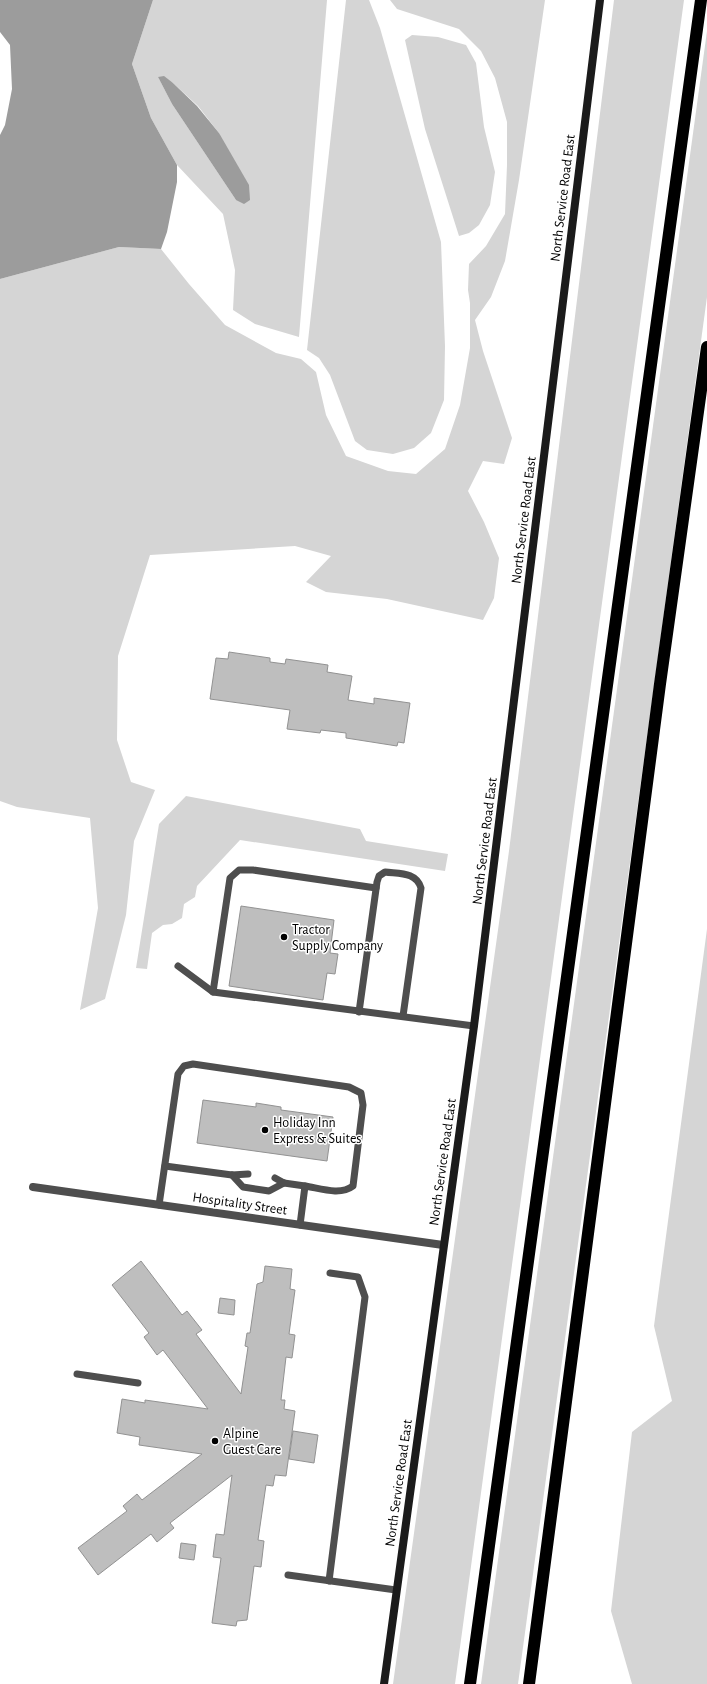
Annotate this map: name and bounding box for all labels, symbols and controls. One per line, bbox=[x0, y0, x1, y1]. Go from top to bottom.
street label: North Service Road East bbox=[548, 133, 578, 263]
street label: North Service Road East bbox=[509, 455, 539, 585]
street label: North Service Road East bbox=[470, 776, 500, 906]
place label: Tractor Supply Company bbox=[292, 923, 383, 953]
marker: Tractor Supply Company bbox=[279, 932, 289, 942]
street label: North Service Road East bbox=[427, 1097, 459, 1227]
place label: Holiday Inn Express & Suites bbox=[273, 1116, 362, 1146]
marker: Holiday Inn Express & Suites bbox=[260, 1125, 270, 1135]
street label: Hospitality Street bbox=[192, 1190, 289, 1218]
street label: North Service Road East bbox=[383, 1418, 415, 1548]
place label: Alpine Guest Care bbox=[223, 1427, 281, 1457]
marker: Alpine Guest Care bbox=[210, 1436, 220, 1446]

